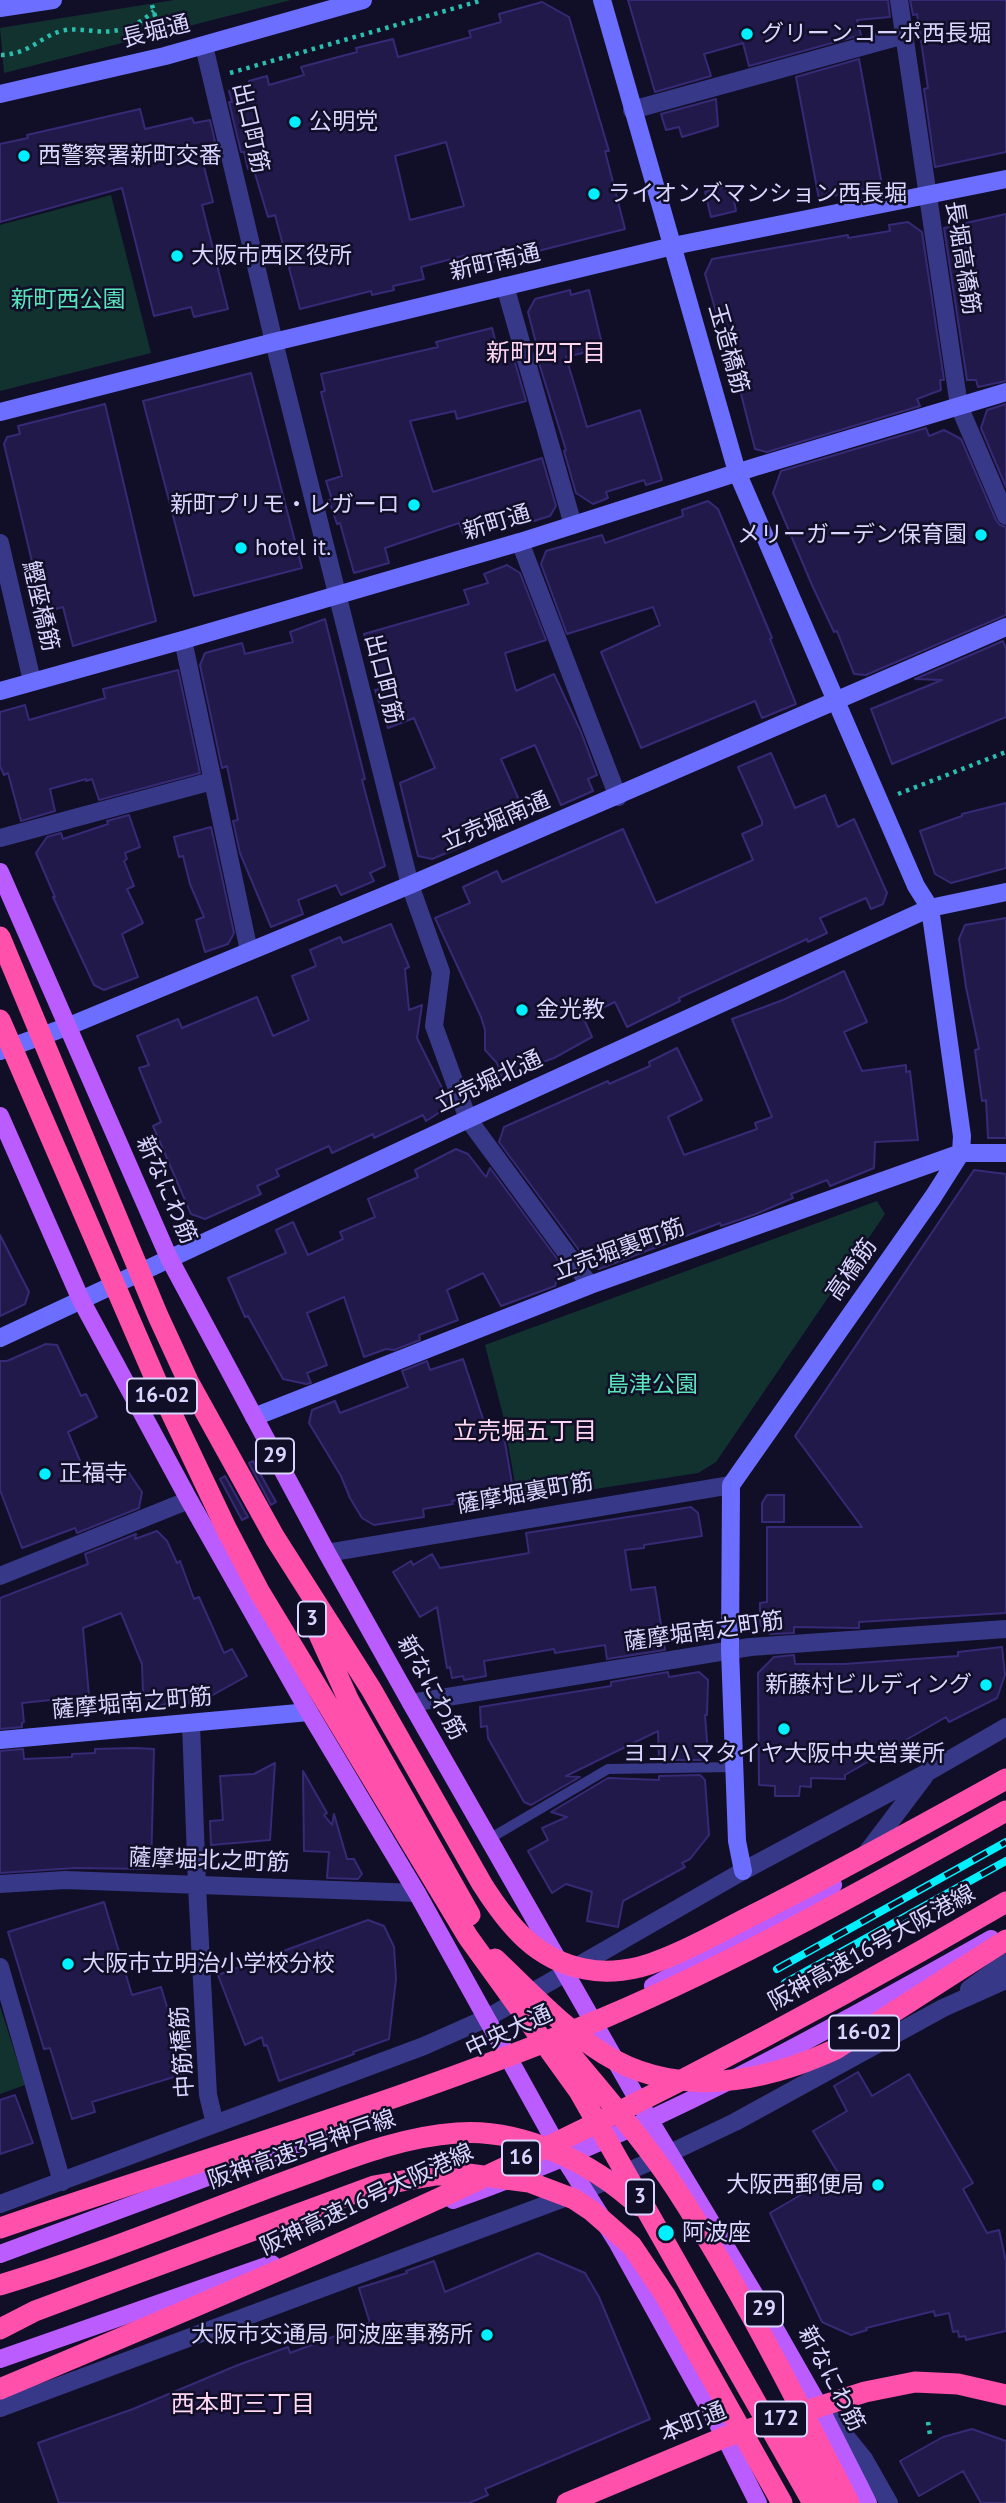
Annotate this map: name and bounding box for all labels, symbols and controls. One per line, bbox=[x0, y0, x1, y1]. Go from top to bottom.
street label: 長堀通 bbox=[119, 10, 193, 54]
place label: グリーンコーポ西長堀 bbox=[761, 20, 991, 48]
marker: グリーンコーポ西長堀 bbox=[739, 26, 755, 42]
street label: 出口町筋 bbox=[226, 80, 274, 176]
place label: 公明党 bbox=[309, 108, 378, 136]
marker: 公明党 bbox=[287, 114, 303, 130]
place label: 西警察署新町交番 bbox=[38, 142, 222, 170]
marker: 西警察署新町交番 bbox=[16, 148, 32, 164]
place label: ライオンズマンション西長堀 bbox=[608, 180, 907, 208]
marker: ライオンズマンション西長堀 bbox=[586, 186, 602, 202]
street label: 長堀高橋筋 bbox=[939, 199, 985, 317]
street label: 新町南通 bbox=[447, 239, 543, 287]
place label: 大阪市西区役所 bbox=[191, 242, 352, 270]
marker: 大阪市西区役所 bbox=[169, 248, 185, 264]
park label: 新町西公園 bbox=[11, 286, 125, 314]
street label: 玉造橋筋 bbox=[702, 301, 754, 397]
district label: 新町四丁目 bbox=[486, 340, 606, 368]
place label: 新町プリモ・レガーロ bbox=[170, 491, 400, 519]
marker: 新町プリモ・レガーロ bbox=[406, 497, 422, 513]
street label: 新町通 bbox=[460, 500, 534, 546]
place label: メリーガーデン保育園 bbox=[737, 521, 967, 549]
marker: メリーガーデン保育園 bbox=[973, 527, 989, 543]
place label: hotel it. bbox=[255, 534, 331, 562]
marker: hotel it. bbox=[233, 540, 249, 556]
street label: 鰹座橋筋 bbox=[16, 558, 64, 654]
street label: 出口町筋 bbox=[358, 631, 408, 727]
street label: 立売堀南通 bbox=[438, 787, 554, 857]
place label: 金光教 bbox=[536, 996, 605, 1024]
marker: 金光教 bbox=[514, 1002, 530, 1018]
street label: 立売堀北通 bbox=[431, 1045, 547, 1119]
street label: 新なにわ筋 bbox=[130, 1132, 202, 1248]
street label: 立売堀裏町筋 bbox=[549, 1213, 689, 1287]
street label: 高橋筋 bbox=[821, 1234, 883, 1306]
park label: 島津公園 bbox=[606, 1371, 698, 1399]
road number: 16-02 bbox=[127, 1378, 197, 1414]
district label: 立売堀五丁目 bbox=[453, 1418, 597, 1446]
road number: 29 bbox=[256, 1438, 294, 1474]
place label: 正福寺 bbox=[59, 1460, 128, 1488]
marker: 正福寺 bbox=[37, 1466, 53, 1482]
street label: 薩摩堀裏町筋 bbox=[455, 1468, 595, 1520]
road number: 3 bbox=[298, 1602, 326, 1636]
street label: 薩摩堀南之町筋 bbox=[622, 1607, 786, 1657]
street label: 新なにわ筋 bbox=[391, 1631, 471, 1745]
place label: 新藤村ビルディング bbox=[765, 1671, 972, 1699]
marker: 新藤村ビルディング bbox=[978, 1677, 994, 1693]
street label: 薩摩堀南之町筋 bbox=[51, 1683, 213, 1725]
marker: ヨコハマタイヤ大阪中央営業所 bbox=[776, 1721, 792, 1737]
place label: ヨコハマタイヤ大阪中央営業所 bbox=[623, 1740, 945, 1768]
street label: 薩摩堀北之町筋 bbox=[128, 1844, 290, 1878]
street label: 阪神高速16号大阪港線 bbox=[764, 1880, 980, 2016]
place label: 大阪市立明治小学校分校 bbox=[82, 1950, 335, 1978]
marker: 大阪市立明治小学校分校 bbox=[60, 1956, 76, 1972]
street label: 中央大通 bbox=[461, 2000, 557, 2064]
street label: 中筋橋筋 bbox=[166, 2005, 200, 2099]
road number: 16-02 bbox=[829, 2016, 899, 2050]
street label: 阪神高速3号神戸線 bbox=[205, 2105, 399, 2195]
street label: 阪神高速16号大阪港線 bbox=[256, 2138, 478, 2262]
road number: 16 bbox=[502, 2140, 540, 2176]
place label: 大阪西郵便局 bbox=[726, 2171, 864, 2199]
marker: 大阪西郵便局 bbox=[870, 2177, 886, 2193]
road number: 3 bbox=[626, 2180, 654, 2214]
place label: 阿波座 bbox=[682, 2219, 751, 2247]
marker: 阿波座 bbox=[656, 2223, 676, 2243]
road number: 29 bbox=[745, 2292, 783, 2326]
place label: 大阪市交通局 阿波座事務所 bbox=[191, 2321, 473, 2349]
street label: 新なにわ筋 bbox=[792, 2322, 870, 2436]
marker: 大阪市交通局 阿波座事務所 bbox=[479, 2327, 495, 2343]
district label: 西本町三丁目 bbox=[171, 2391, 315, 2419]
street label: 本町通 bbox=[656, 2397, 730, 2449]
road number: 172 bbox=[755, 2402, 807, 2436]

